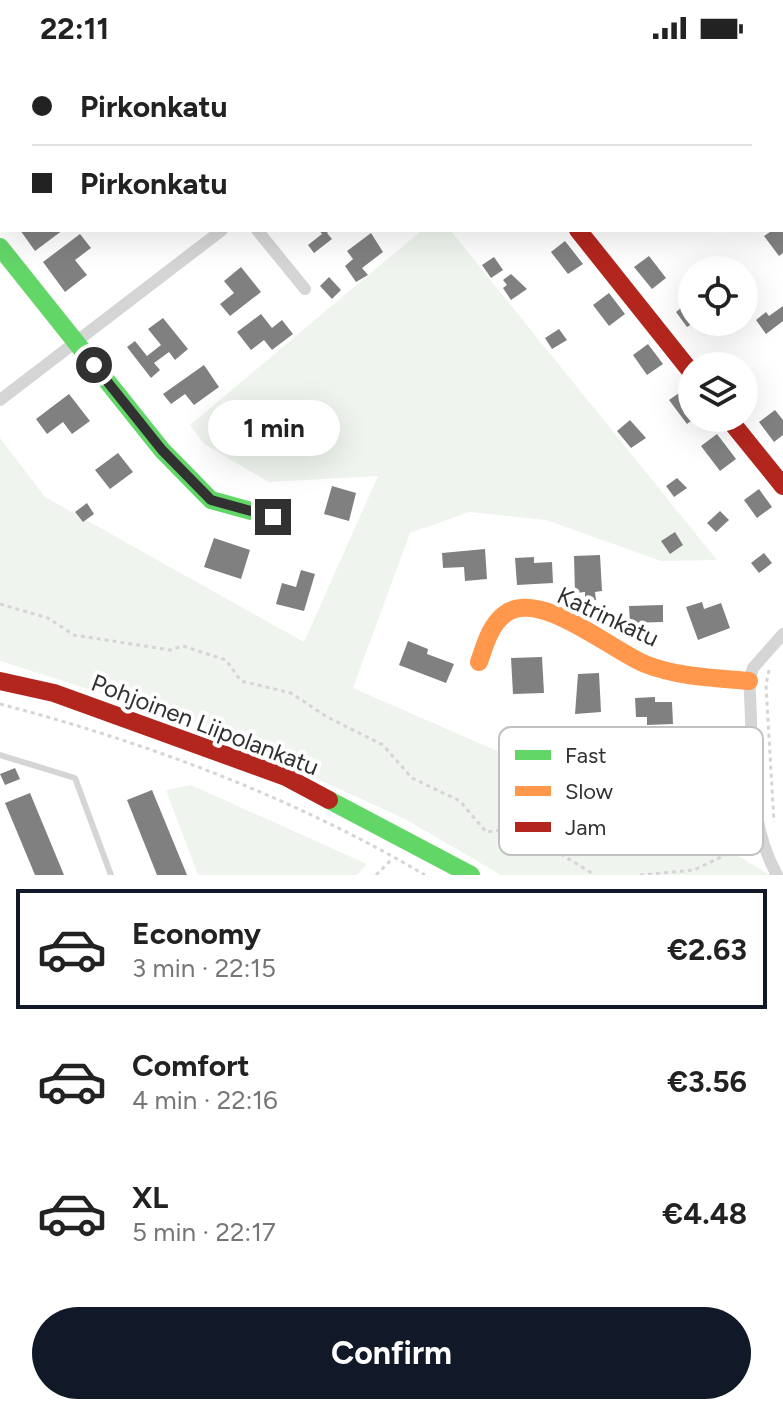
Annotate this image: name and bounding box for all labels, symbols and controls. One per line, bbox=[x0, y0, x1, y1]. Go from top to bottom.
text: 22:11 bbox=[40, 10, 109, 47]
text: Pirkonkatu bbox=[80, 88, 228, 125]
text: Pirkonkatu bbox=[80, 165, 228, 202]
map controls bbox=[678, 256, 758, 432]
button: locate bbox=[678, 256, 758, 336]
route start bbox=[76, 347, 112, 383]
button: layers bbox=[678, 352, 758, 432]
callout: 1 min bbox=[207, 401, 339, 457]
text: 1 min bbox=[243, 412, 305, 444]
route end bbox=[255, 499, 291, 535]
street label: Katrinkatu bbox=[553, 580, 664, 653]
street label: Pohjoinen Liipolankatu bbox=[87, 668, 323, 781]
legend bbox=[499, 727, 763, 855]
text: Fast bbox=[565, 742, 607, 769]
text: Slow bbox=[565, 778, 614, 805]
text: Jam bbox=[565, 814, 606, 841]
icon: car bbox=[36, 913, 108, 985]
text: Economy bbox=[132, 915, 261, 952]
text: €2.63 bbox=[667, 931, 747, 968]
text: 3 min · 22:15 bbox=[132, 952, 276, 984]
icon: car bbox=[36, 1045, 108, 1117]
text: Comfort bbox=[132, 1047, 250, 1084]
text: €3.56 bbox=[667, 1063, 747, 1100]
text: 4 min · 22:16 bbox=[132, 1084, 278, 1116]
icon: car bbox=[36, 1177, 108, 1249]
text: XL bbox=[132, 1179, 168, 1216]
text: €4.48 bbox=[662, 1195, 747, 1232]
text: 5 min · 22:17 bbox=[132, 1216, 276, 1248]
button: Confirm bbox=[32, 1307, 751, 1399]

